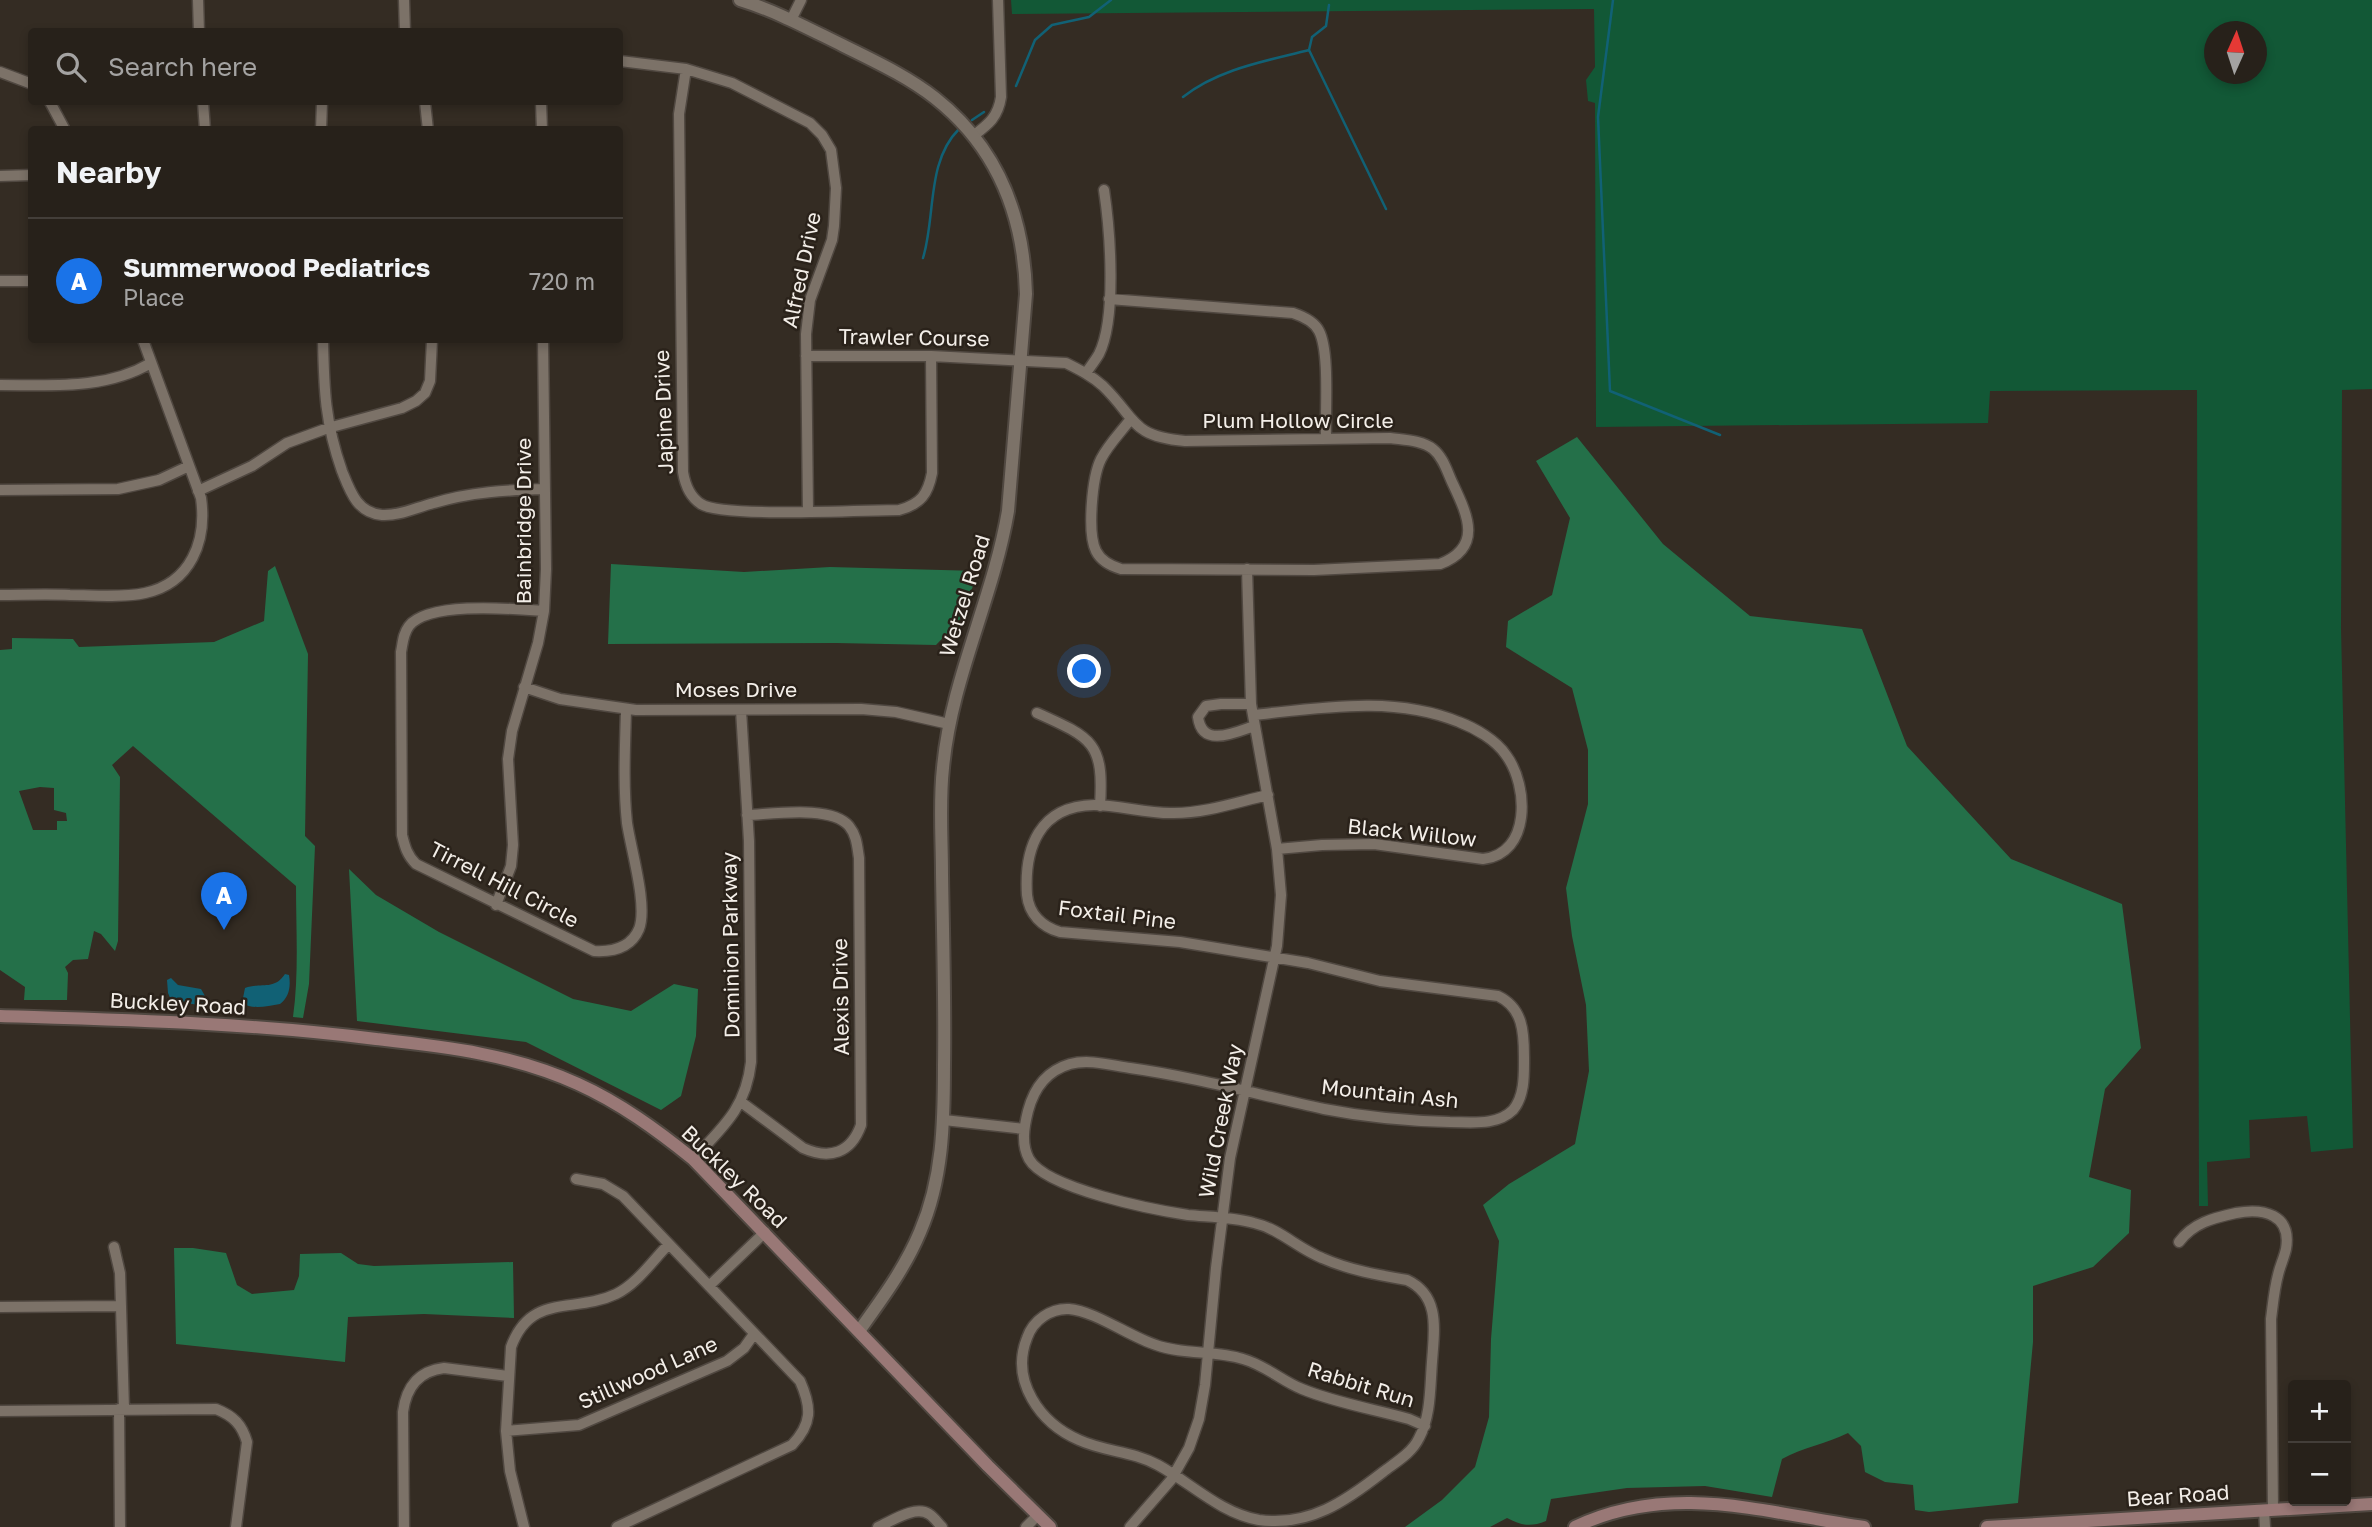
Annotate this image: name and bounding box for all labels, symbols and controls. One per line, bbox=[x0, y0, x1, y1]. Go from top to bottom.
north arrow bbox=[2204, 21, 2267, 84]
search box bbox=[28, 28, 623, 105]
icon: search bbox=[52, 48, 90, 86]
text: Search here bbox=[108, 51, 257, 82]
text: Nearby bbox=[56, 154, 161, 190]
street label: Alfred Drive bbox=[776, 209, 826, 330]
text: Summerwood Pediatrics bbox=[123, 252, 430, 283]
text: A bbox=[71, 267, 87, 295]
text: 720 m bbox=[529, 267, 595, 295]
text: Place bbox=[123, 283, 184, 311]
street label: Trawler Course bbox=[838, 323, 990, 351]
street label: Japine Drive bbox=[648, 349, 678, 475]
street label: Plum Hollow Circle bbox=[1202, 407, 1394, 433]
street label: Bainbridge Drive bbox=[510, 438, 536, 604]
street label: Wetzel Road bbox=[933, 531, 995, 660]
your location bbox=[1067, 654, 1101, 688]
street label: Moses Drive bbox=[675, 676, 797, 702]
street label: Black Willow bbox=[1346, 812, 1478, 852]
street label: Tirrell Hill Circle bbox=[425, 835, 583, 933]
street label: Dominion Parkway bbox=[715, 851, 745, 1038]
pin: A bbox=[201, 872, 247, 930]
street label: Foxtail Pine bbox=[1057, 894, 1178, 934]
street label: Alexis Drive bbox=[826, 938, 854, 1056]
street label: Buckley Road bbox=[109, 986, 247, 1020]
street label: Wild Creek Way bbox=[1192, 1041, 1248, 1200]
street label: Mountain Ash bbox=[1320, 1073, 1460, 1113]
street label: Buckley Road bbox=[676, 1119, 793, 1233]
street label: Stillwood Lane bbox=[574, 1330, 721, 1414]
street label: Rabbit Run bbox=[1305, 1355, 1418, 1413]
map controls bbox=[2288, 1380, 2351, 1506]
button: + bbox=[2288, 1380, 2351, 1443]
button: − bbox=[2288, 1443, 2351, 1506]
street label: Bear Road bbox=[2126, 1478, 2230, 1512]

